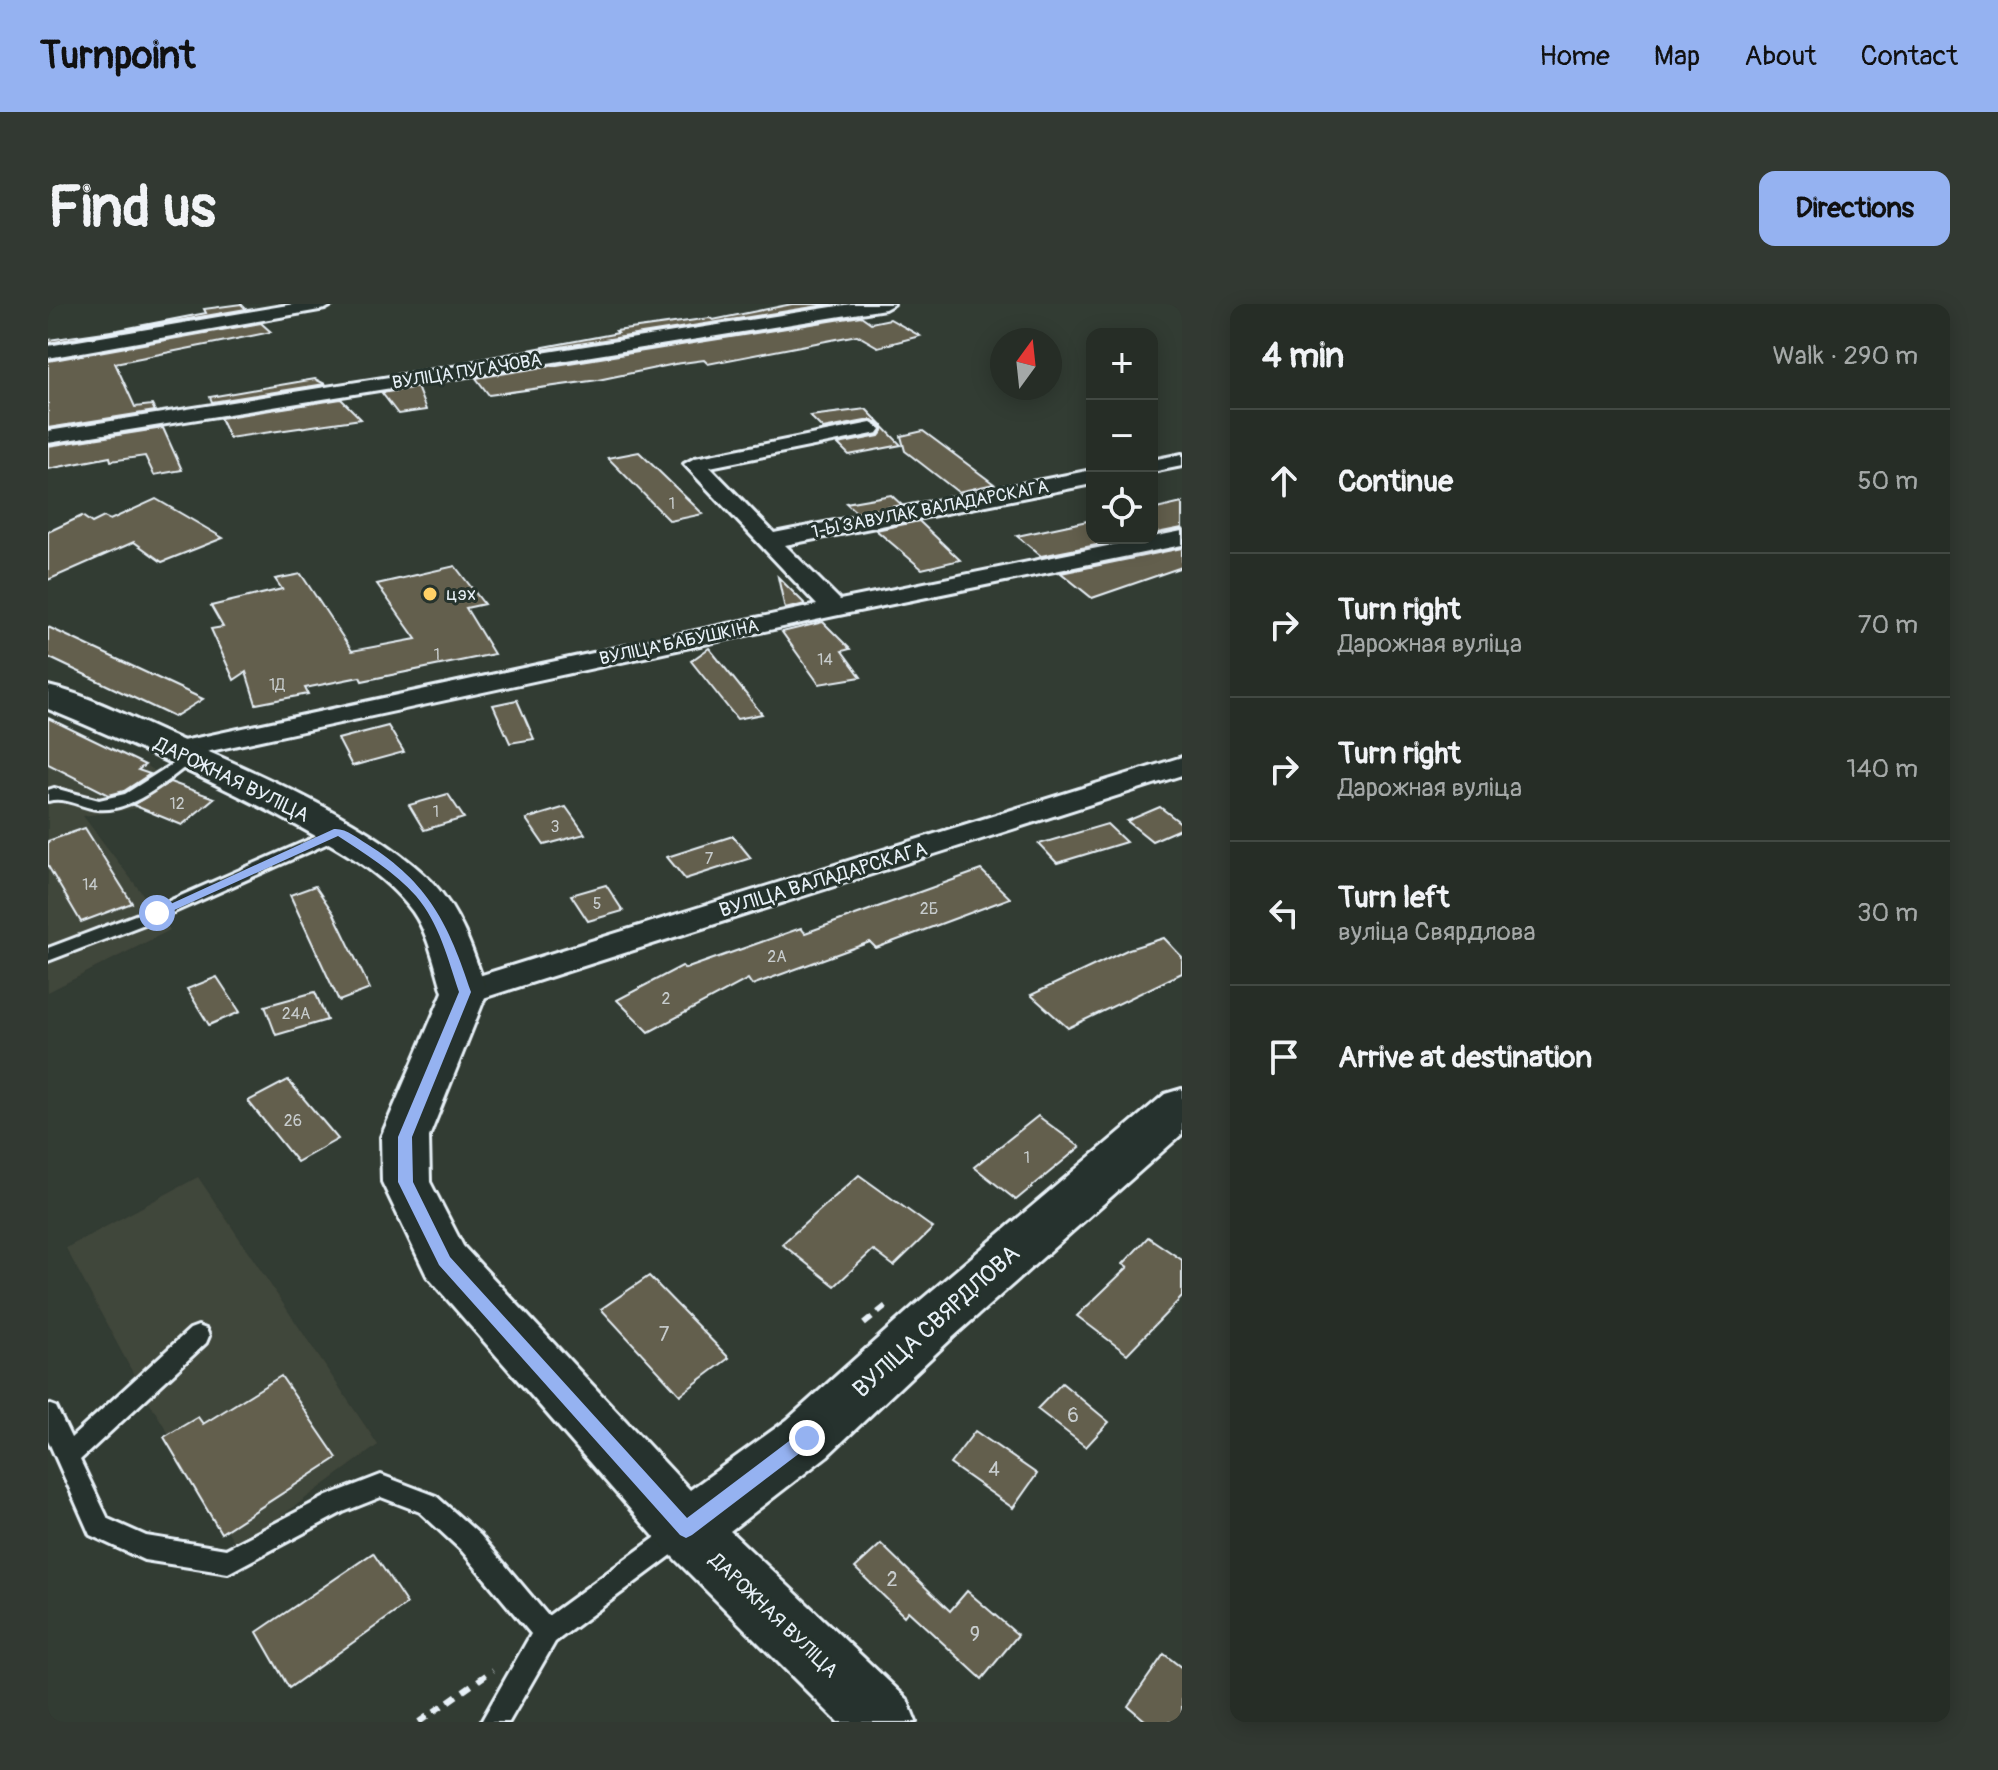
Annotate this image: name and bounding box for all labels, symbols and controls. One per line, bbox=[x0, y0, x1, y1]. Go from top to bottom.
text: Turnpoint bbox=[40, 32, 195, 80]
text: Home bbox=[1539, 39, 1610, 74]
text: Map bbox=[1654, 39, 1700, 74]
text: About bbox=[1744, 39, 1817, 74]
text: Contact bbox=[1861, 39, 1958, 74]
button: Directions bbox=[1759, 171, 1950, 246]
text: Find us bbox=[48, 174, 216, 243]
north arrow bbox=[990, 328, 1062, 400]
map controls bbox=[1086, 328, 1158, 544]
button: + bbox=[1086, 328, 1158, 400]
text: 4 min bbox=[1262, 335, 1344, 378]
text: Walk · 290 m bbox=[1773, 340, 1918, 372]
street label: ВУЛІЦА ПУГАЧОВА bbox=[391, 348, 544, 395]
button: − bbox=[1086, 400, 1158, 472]
icon: ahead bbox=[1262, 459, 1306, 503]
text: Continue bbox=[1338, 463, 1453, 500]
text: 50 m bbox=[1857, 465, 1918, 497]
button: locate bbox=[1086, 472, 1158, 544]
street label: 1-Ы ЗАВУЛАК ВАЛАДАРСКАГА bbox=[810, 475, 1051, 544]
house number: 1 bbox=[669, 494, 675, 514]
place label: цэх bbox=[446, 583, 476, 606]
marker: цэх bbox=[421, 585, 439, 603]
text: Turn right bbox=[1338, 591, 1461, 628]
icon: right bbox=[1262, 603, 1306, 647]
text: 70 m bbox=[1858, 609, 1918, 641]
street label: ВУЛІЦА БАБУШКІНА bbox=[597, 614, 761, 671]
text: Дарожная вуліца bbox=[1338, 628, 1522, 660]
house number: 1 bbox=[434, 645, 440, 665]
house number: 14 bbox=[817, 650, 833, 670]
house number: 1Д bbox=[269, 675, 285, 695]
street label: ДАРОЖНАЯ ВУЛІЦА bbox=[149, 731, 313, 828]
text: Turn right bbox=[1338, 735, 1461, 772]
icon: right bbox=[1262, 747, 1306, 791]
text: 140 m bbox=[1846, 753, 1918, 785]
text: Дарожная вуліца bbox=[1338, 772, 1522, 804]
house number: 12 bbox=[169, 794, 185, 814]
house number: 1 bbox=[433, 802, 439, 822]
house number: 3 bbox=[551, 817, 560, 837]
street label: ВУЛІЦА ВАЛАДАРСКАГА bbox=[716, 836, 930, 923]
house number: 7 bbox=[705, 849, 714, 869]
house number: 14 bbox=[82, 875, 98, 895]
text: Turn left bbox=[1338, 879, 1449, 916]
icon: left bbox=[1262, 891, 1306, 935]
house number: 5 bbox=[593, 894, 601, 914]
route start bbox=[139, 895, 175, 931]
text: 30 m bbox=[1857, 897, 1918, 929]
house number: 2Б bbox=[920, 899, 938, 919]
text: вуліца Свярдлова bbox=[1338, 916, 1536, 948]
house number: 2А bbox=[767, 947, 787, 967]
house number: 2 bbox=[662, 989, 671, 1009]
house number: 24А bbox=[282, 1004, 310, 1024]
icon: arrive bbox=[1262, 1035, 1306, 1079]
text: Arrive at destination bbox=[1338, 1039, 1592, 1076]
house number: 26 bbox=[284, 1111, 302, 1131]
house number: 1 bbox=[1024, 1148, 1030, 1168]
street label: ВУЛІЦА СВЯРДЛОВА bbox=[847, 1239, 1026, 1404]
house number: 7 bbox=[659, 1322, 670, 1347]
house number: 6 bbox=[1067, 1403, 1079, 1428]
route end bbox=[789, 1420, 825, 1456]
house number: 4 bbox=[988, 1457, 1000, 1482]
street label: ДАРОЖНАЯ ВУЛІЦА bbox=[703, 1547, 843, 1683]
house number: 2 bbox=[886, 1567, 898, 1592]
house number: 9 bbox=[970, 1622, 980, 1647]

